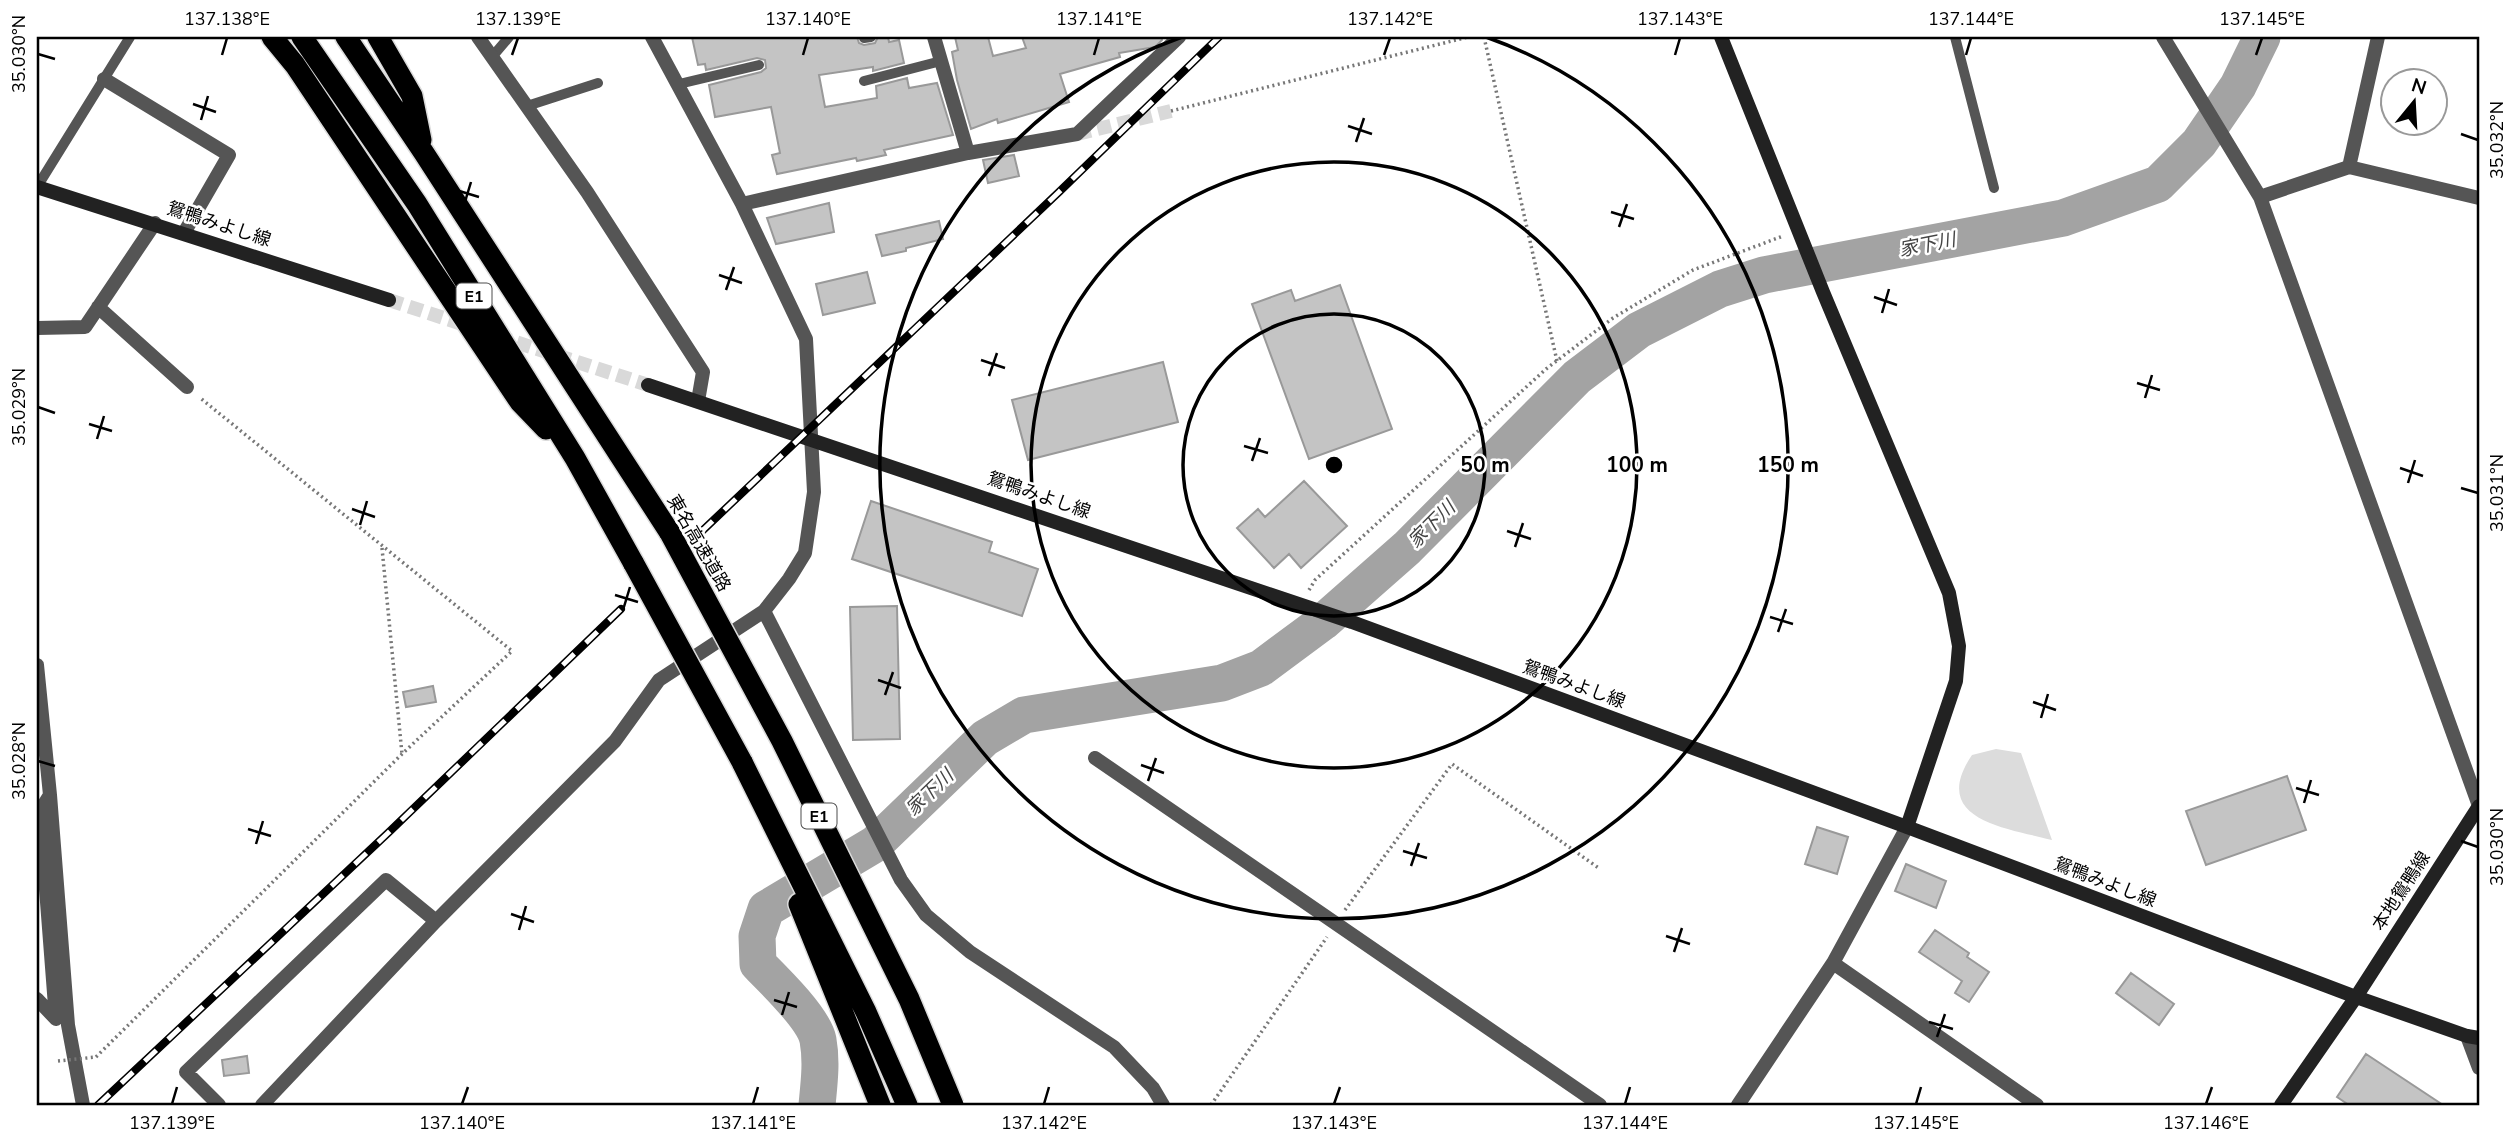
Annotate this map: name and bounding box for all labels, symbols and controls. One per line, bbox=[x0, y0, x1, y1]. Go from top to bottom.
text: 137.138°E bbox=[184, 7, 270, 31]
text: 137.139°E bbox=[475, 7, 561, 31]
text: 137.140°E bbox=[765, 7, 851, 31]
text: 137.141°E bbox=[1056, 7, 1142, 31]
text: 137.142°E bbox=[1347, 7, 1433, 31]
text: 137.143°E bbox=[1637, 7, 1723, 31]
text: 137.144°E bbox=[1928, 7, 2014, 31]
text: 137.145°E bbox=[2219, 7, 2305, 31]
text: 35.030°N bbox=[7, 15, 31, 93]
north arrow bbox=[2380, 66, 2450, 136]
text: N bbox=[2408, 72, 2430, 101]
text: 35.032°N bbox=[2485, 101, 2509, 179]
street label: 鴛鴨みよし線 bbox=[164, 196, 274, 252]
water label: 家下川 bbox=[1897, 226, 1960, 263]
road number: E1 bbox=[456, 284, 491, 308]
text: 35.029°N bbox=[7, 368, 31, 446]
text: 50 m bbox=[1460, 451, 1510, 479]
text: 100 m bbox=[1606, 451, 1668, 479]
text: 150 m bbox=[1757, 451, 1819, 479]
centre of rings bbox=[1322, 453, 1346, 477]
text: 35.031°N bbox=[2485, 454, 2509, 532]
street label: 鴛鴨みよし線 bbox=[984, 466, 1094, 524]
street label: 東名高速道路 bbox=[662, 490, 736, 596]
water label: 家下川 bbox=[1402, 494, 1462, 554]
street label: 鴛鴨みよし線 bbox=[1519, 654, 1629, 714]
text: 35.028°N bbox=[7, 722, 31, 800]
water label: 家下川 bbox=[900, 762, 961, 822]
road number: E1 bbox=[802, 804, 836, 828]
text: 35.030°N bbox=[2485, 808, 2509, 886]
street label: 本地鴛鴨線 bbox=[2366, 847, 2436, 935]
street label: 鴛鴨みよし線 bbox=[2050, 851, 2160, 913]
text: 137.139°E bbox=[129, 1111, 215, 1135]
text: 137.140°E bbox=[419, 1111, 505, 1135]
text: 137.141°E bbox=[710, 1111, 796, 1135]
text: 137.142°E bbox=[1001, 1111, 1087, 1135]
text: 137.143°E bbox=[1291, 1111, 1377, 1135]
text: 137.144°E bbox=[1582, 1111, 1668, 1135]
text: 137.145°E bbox=[1873, 1111, 1959, 1135]
text: 137.146°E bbox=[2163, 1111, 2249, 1135]

